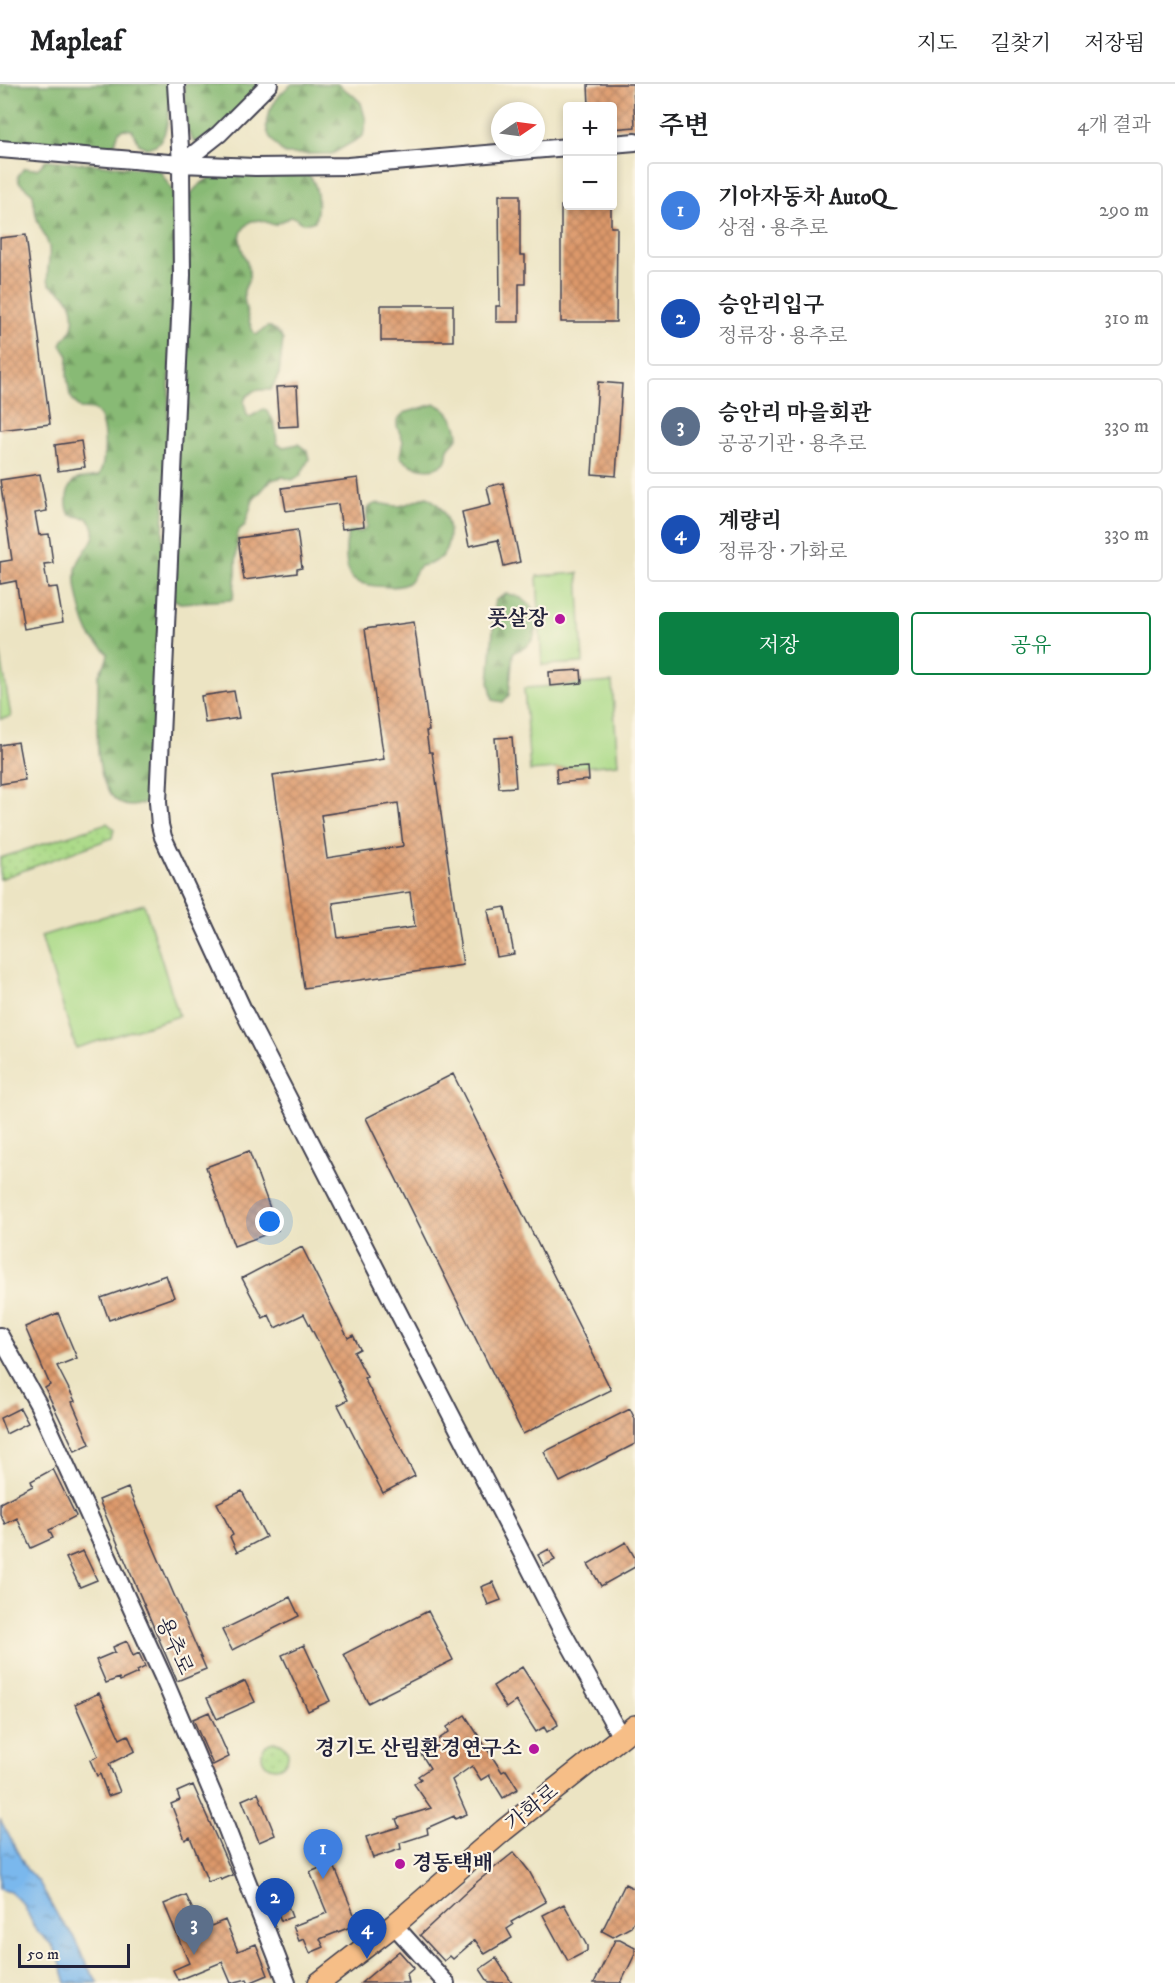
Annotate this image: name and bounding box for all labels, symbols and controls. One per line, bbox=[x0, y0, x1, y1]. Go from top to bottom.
text: Mapleaf bbox=[30, 24, 122, 59]
text: 지도 bbox=[917, 31, 957, 57]
text: 길찾기 bbox=[990, 31, 1051, 57]
text: 저장됨 bbox=[1084, 31, 1145, 57]
north arrow bbox=[491, 102, 545, 156]
map controls bbox=[563, 102, 617, 210]
button: + bbox=[563, 102, 617, 156]
text: 주변 bbox=[659, 110, 709, 143]
text: 4개 결과 bbox=[1077, 113, 1151, 138]
button: − bbox=[563, 156, 617, 210]
text: 기아자동차 AutoQ bbox=[718, 184, 888, 211]
text: 1 bbox=[677, 198, 684, 223]
text: 290 m bbox=[1099, 198, 1149, 223]
text: 상점 · 용추로 bbox=[718, 216, 828, 241]
text: 승안리입구 bbox=[718, 292, 824, 319]
text: 2 bbox=[676, 306, 685, 331]
text: 310 m bbox=[1104, 306, 1149, 331]
text: 정류장 · 용추로 bbox=[718, 324, 847, 349]
text: 승안리 마을회관 bbox=[718, 400, 871, 427]
text: 3 bbox=[677, 414, 684, 439]
text: 330 m bbox=[1104, 414, 1149, 439]
text: 공공기관 · 용추로 bbox=[718, 432, 867, 457]
text: 계량리 bbox=[718, 508, 782, 535]
text: 4 bbox=[675, 522, 686, 547]
text: 330 m bbox=[1104, 522, 1149, 547]
text: 정류장 · 가화로 bbox=[718, 540, 847, 565]
place label: 풋살장 bbox=[487, 606, 549, 632]
marker: 풋살장 bbox=[553, 612, 567, 626]
button: 저장 bbox=[659, 612, 899, 675]
button: 공유 bbox=[911, 612, 1151, 675]
your location bbox=[255, 1207, 284, 1236]
street label: 용추로 bbox=[150, 1613, 198, 1679]
place label: 경기도 산림환경연구소 bbox=[315, 1736, 522, 1762]
marker: 경기도 산림환경연구소 bbox=[527, 1742, 541, 1756]
street label: 가화로 bbox=[500, 1779, 564, 1837]
pin: 1 bbox=[304, 1830, 342, 1879]
place label: 경동택배 bbox=[412, 1851, 493, 1877]
marker: 경동택배 bbox=[393, 1857, 407, 1871]
pin: 2 bbox=[256, 1878, 294, 1928]
pin: 3 bbox=[174, 1906, 214, 1955]
pin: 4 bbox=[348, 1910, 386, 1959]
scale bar bbox=[18, 1941, 130, 1968]
text: 50 m bbox=[27, 1944, 59, 1964]

